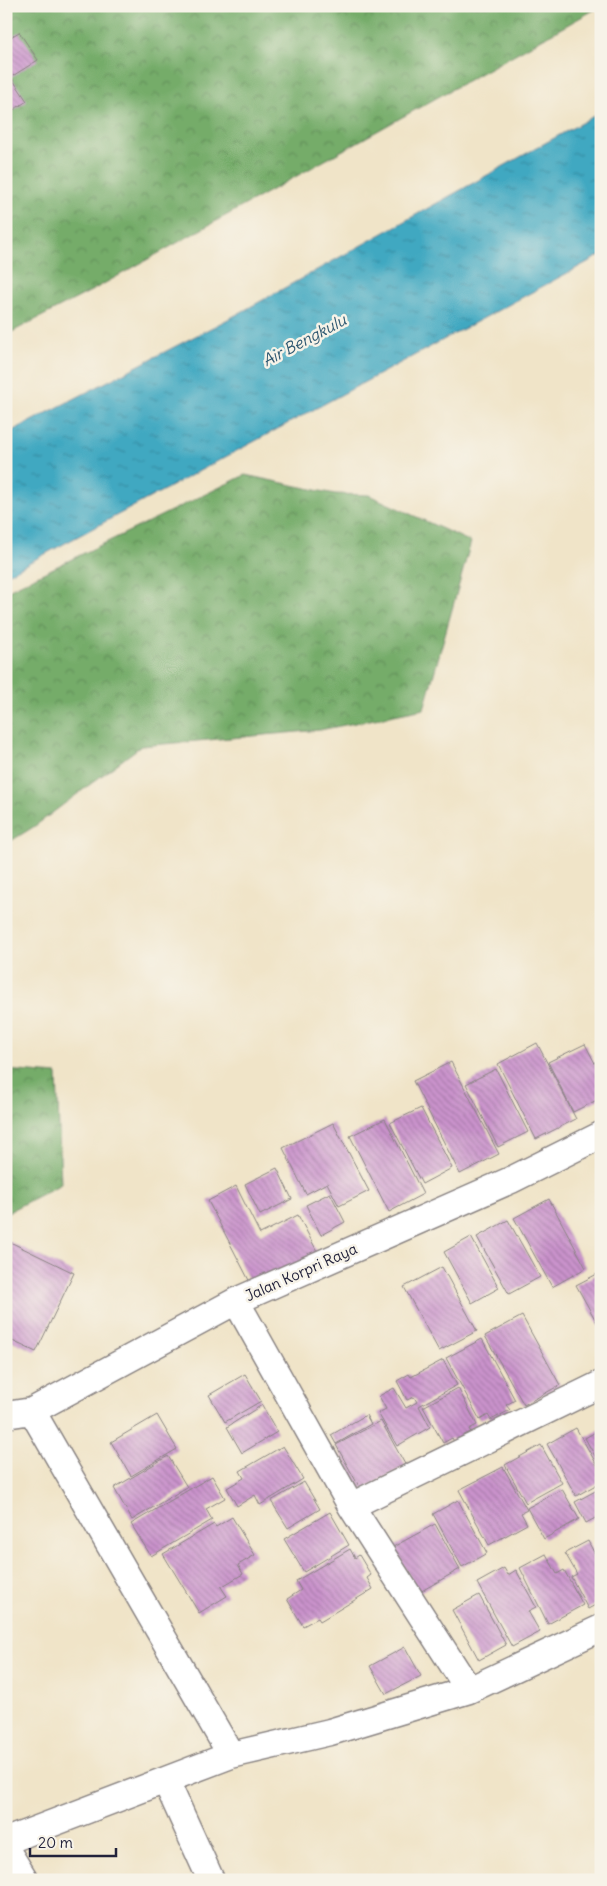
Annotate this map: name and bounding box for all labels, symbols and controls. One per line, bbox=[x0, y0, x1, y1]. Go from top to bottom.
water label: Air Bengkulu bbox=[259, 309, 351, 370]
street label: Jalan Korpri Raya bbox=[242, 1239, 360, 1305]
scale bar bbox=[30, 1826, 116, 1858]
text: 20 m bbox=[38, 1833, 73, 1852]

